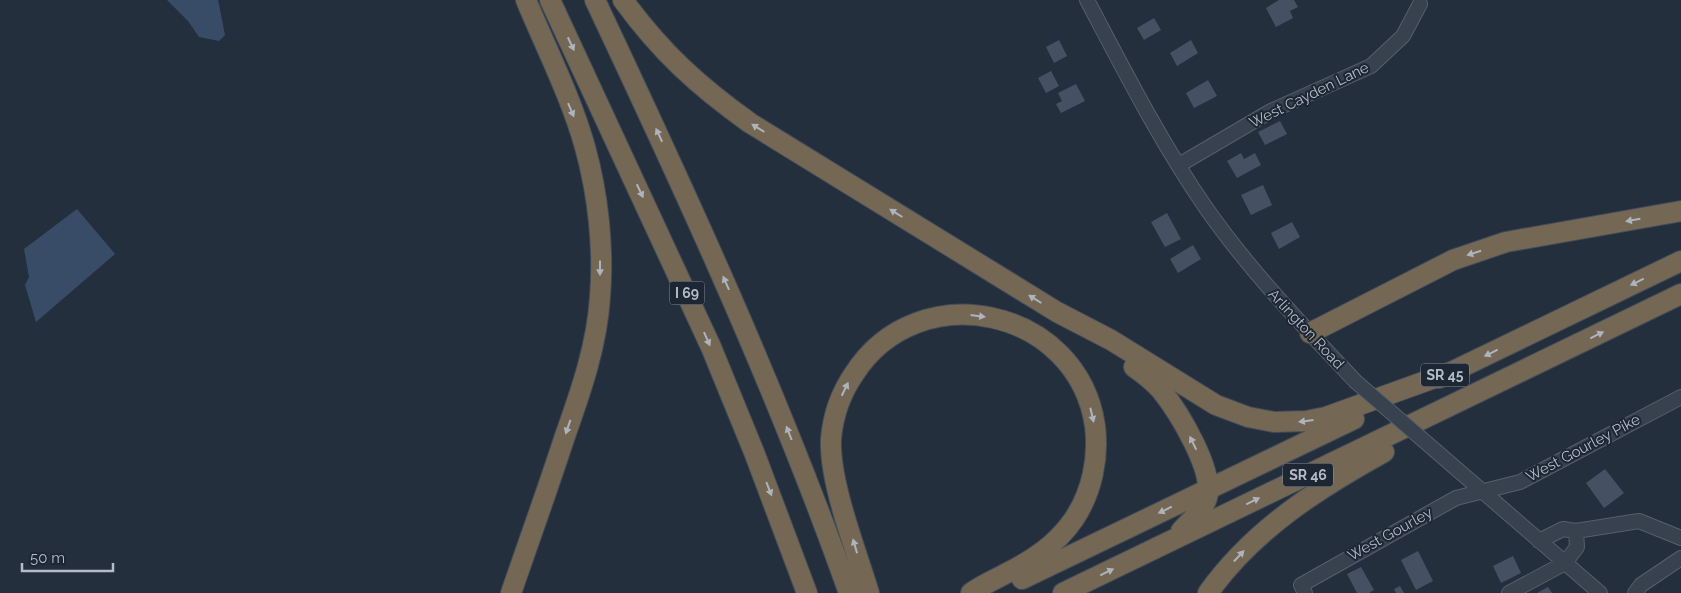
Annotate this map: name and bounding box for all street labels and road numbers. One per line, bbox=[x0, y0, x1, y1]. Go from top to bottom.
street label: West Cayden Lane bbox=[1246, 58, 1372, 132]
road number: I 69 bbox=[670, 282, 704, 304]
street label: Arlington Road bbox=[1264, 285, 1348, 373]
road number: SR 45 bbox=[1421, 364, 1469, 386]
street label: West Gourley Pike bbox=[1523, 410, 1643, 486]
road number: SR 46 bbox=[1283, 464, 1333, 486]
street label: West Gourley bbox=[1344, 503, 1436, 565]

